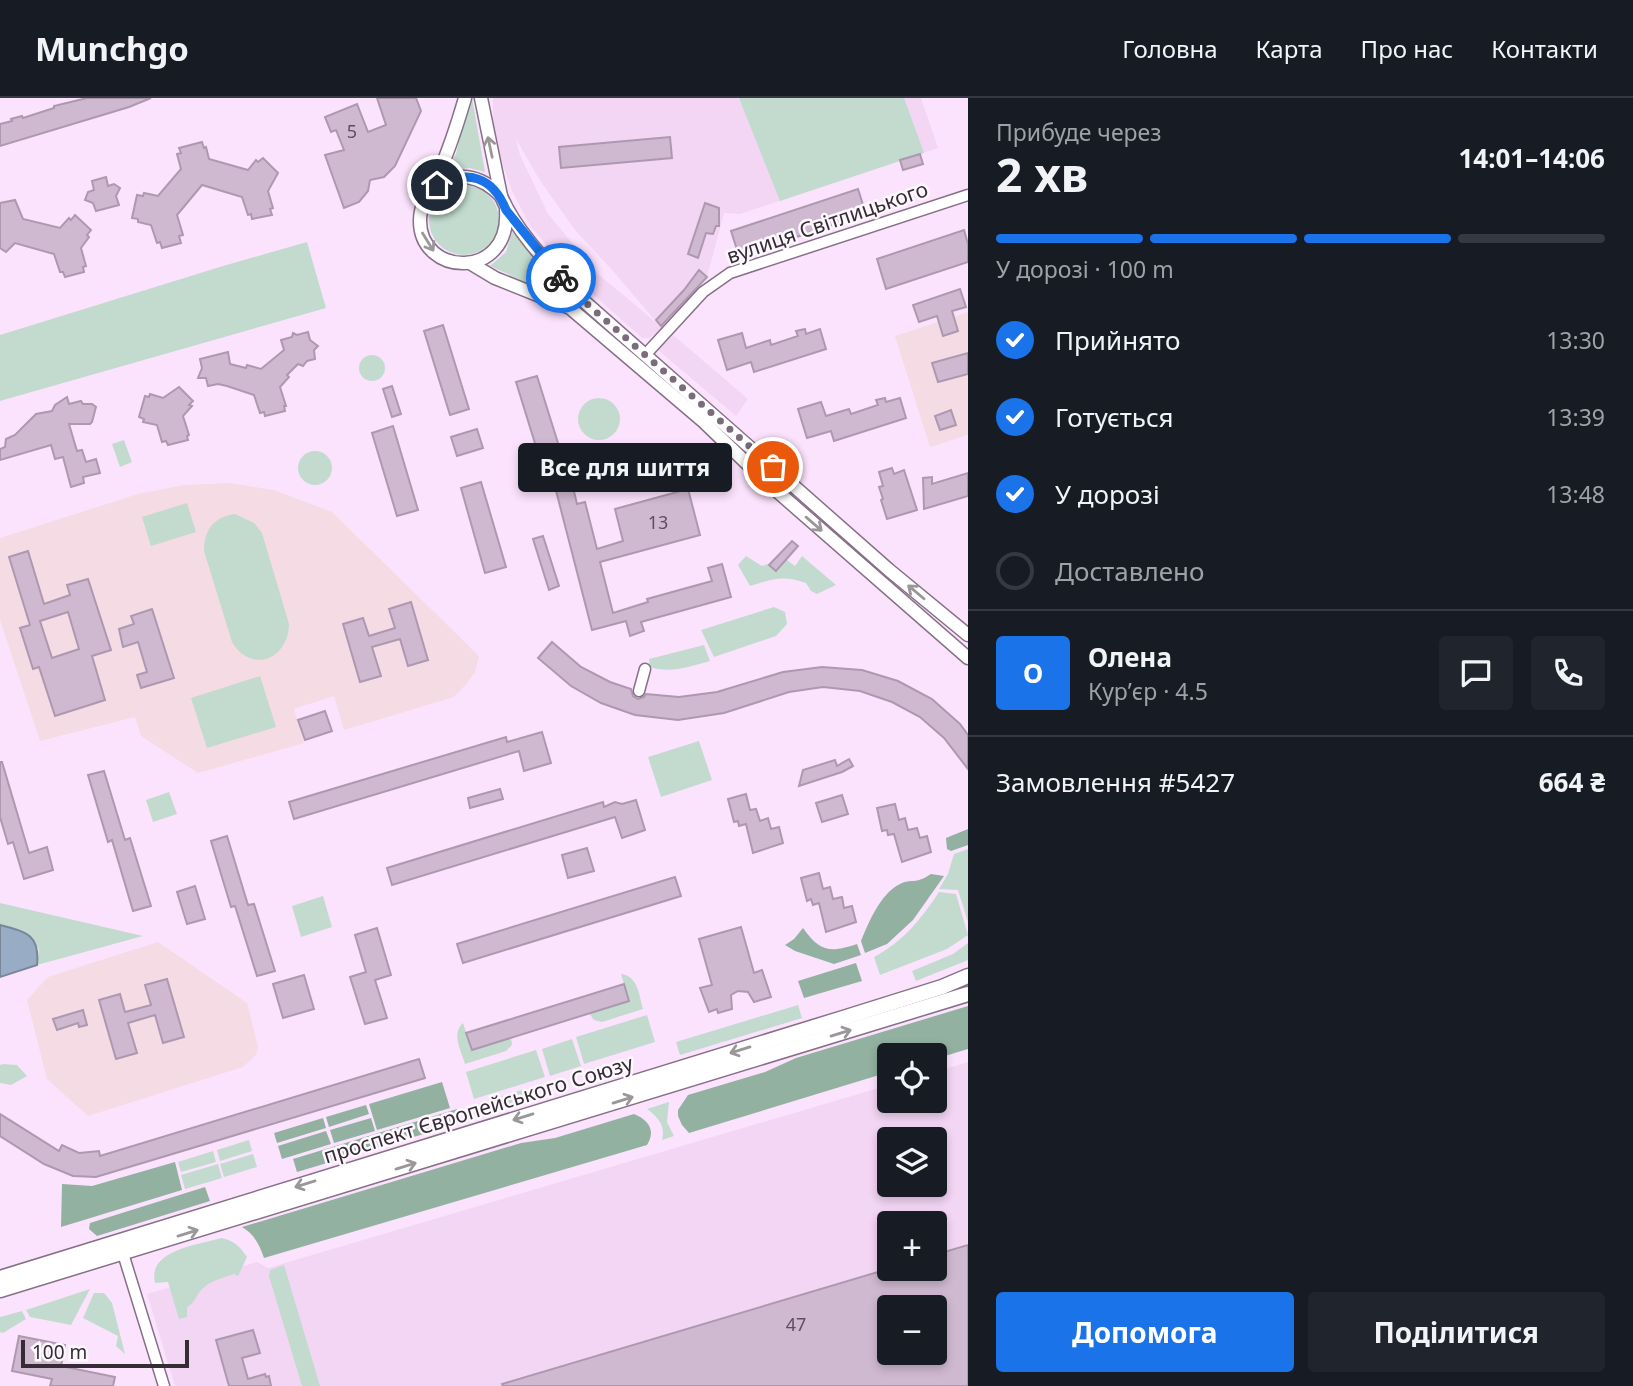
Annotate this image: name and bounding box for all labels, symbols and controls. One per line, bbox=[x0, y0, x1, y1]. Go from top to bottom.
text: Munchgo bbox=[35, 26, 189, 71]
text: Головна bbox=[1122, 32, 1218, 65]
text: Карта bbox=[1256, 32, 1323, 65]
text: Про нас bbox=[1361, 32, 1453, 65]
text: Контакти bbox=[1491, 32, 1598, 65]
text: Прибуде через bbox=[996, 116, 1161, 148]
house number: 5 bbox=[347, 119, 357, 143]
one-way arrow bbox=[482, 136, 496, 159]
text: 14:01–14:06 bbox=[1458, 140, 1605, 176]
text: 2 хв bbox=[996, 143, 1088, 205]
pin bbox=[407, 155, 467, 215]
icon: home bbox=[418, 166, 456, 204]
street label: вулиця Світлицького bbox=[723, 174, 931, 270]
one-way arrow bbox=[421, 232, 436, 251]
courier bbox=[526, 243, 596, 313]
text: У дорозі · 100 m bbox=[996, 253, 1174, 285]
icon: bike bbox=[542, 259, 580, 297]
icon: check bbox=[996, 321, 1034, 359]
text: Прийнято bbox=[1055, 322, 1180, 358]
text: 13:30 bbox=[1546, 324, 1605, 356]
icon: check bbox=[996, 398, 1034, 436]
text: Готується bbox=[1055, 399, 1174, 435]
text: 13:39 bbox=[1546, 401, 1605, 433]
pin bbox=[743, 437, 803, 497]
callout: Все для шиття bbox=[518, 442, 731, 492]
icon: bag bbox=[754, 448, 792, 486]
text: Все для шиття bbox=[540, 451, 710, 483]
icon: check bbox=[996, 475, 1034, 513]
text: У дорозі bbox=[1055, 476, 1160, 512]
text: 13:48 bbox=[1546, 478, 1605, 510]
house number: 13 bbox=[648, 510, 668, 534]
one-way arrow bbox=[804, 516, 822, 532]
text: Доставлено bbox=[1055, 553, 1204, 589]
one-way arrow bbox=[907, 584, 925, 599]
button: chat bbox=[1439, 636, 1513, 710]
button: phone bbox=[1531, 636, 1605, 710]
text: Олена bbox=[1088, 639, 1172, 675]
text: О bbox=[1023, 655, 1043, 691]
text: Кур’єр · 4.5 bbox=[1088, 675, 1208, 707]
text: Замовлення #5427 bbox=[996, 764, 1235, 800]
text: 664 ₴ bbox=[1539, 764, 1605, 800]
one-way arrow bbox=[830, 1026, 852, 1039]
map controls bbox=[877, 1043, 947, 1365]
button: locate bbox=[877, 1043, 947, 1113]
one-way arrow bbox=[729, 1044, 751, 1057]
street label: проспект Європейського Союзу bbox=[320, 1048, 636, 1169]
one-way arrow bbox=[612, 1092, 634, 1105]
one-way arrow bbox=[512, 1112, 534, 1124]
button: layers bbox=[877, 1127, 947, 1197]
one-way arrow bbox=[394, 1159, 416, 1172]
one-way arrow bbox=[295, 1178, 317, 1191]
button: + bbox=[877, 1211, 947, 1281]
one-way arrow bbox=[177, 1226, 199, 1238]
button: Допомога bbox=[996, 1292, 1294, 1372]
button: Поділитися bbox=[1308, 1292, 1605, 1372]
button: − bbox=[877, 1295, 947, 1365]
house number: 47 bbox=[786, 1312, 806, 1336]
scale bar bbox=[21, 1337, 189, 1369]
text: 100 m bbox=[32, 1339, 87, 1365]

